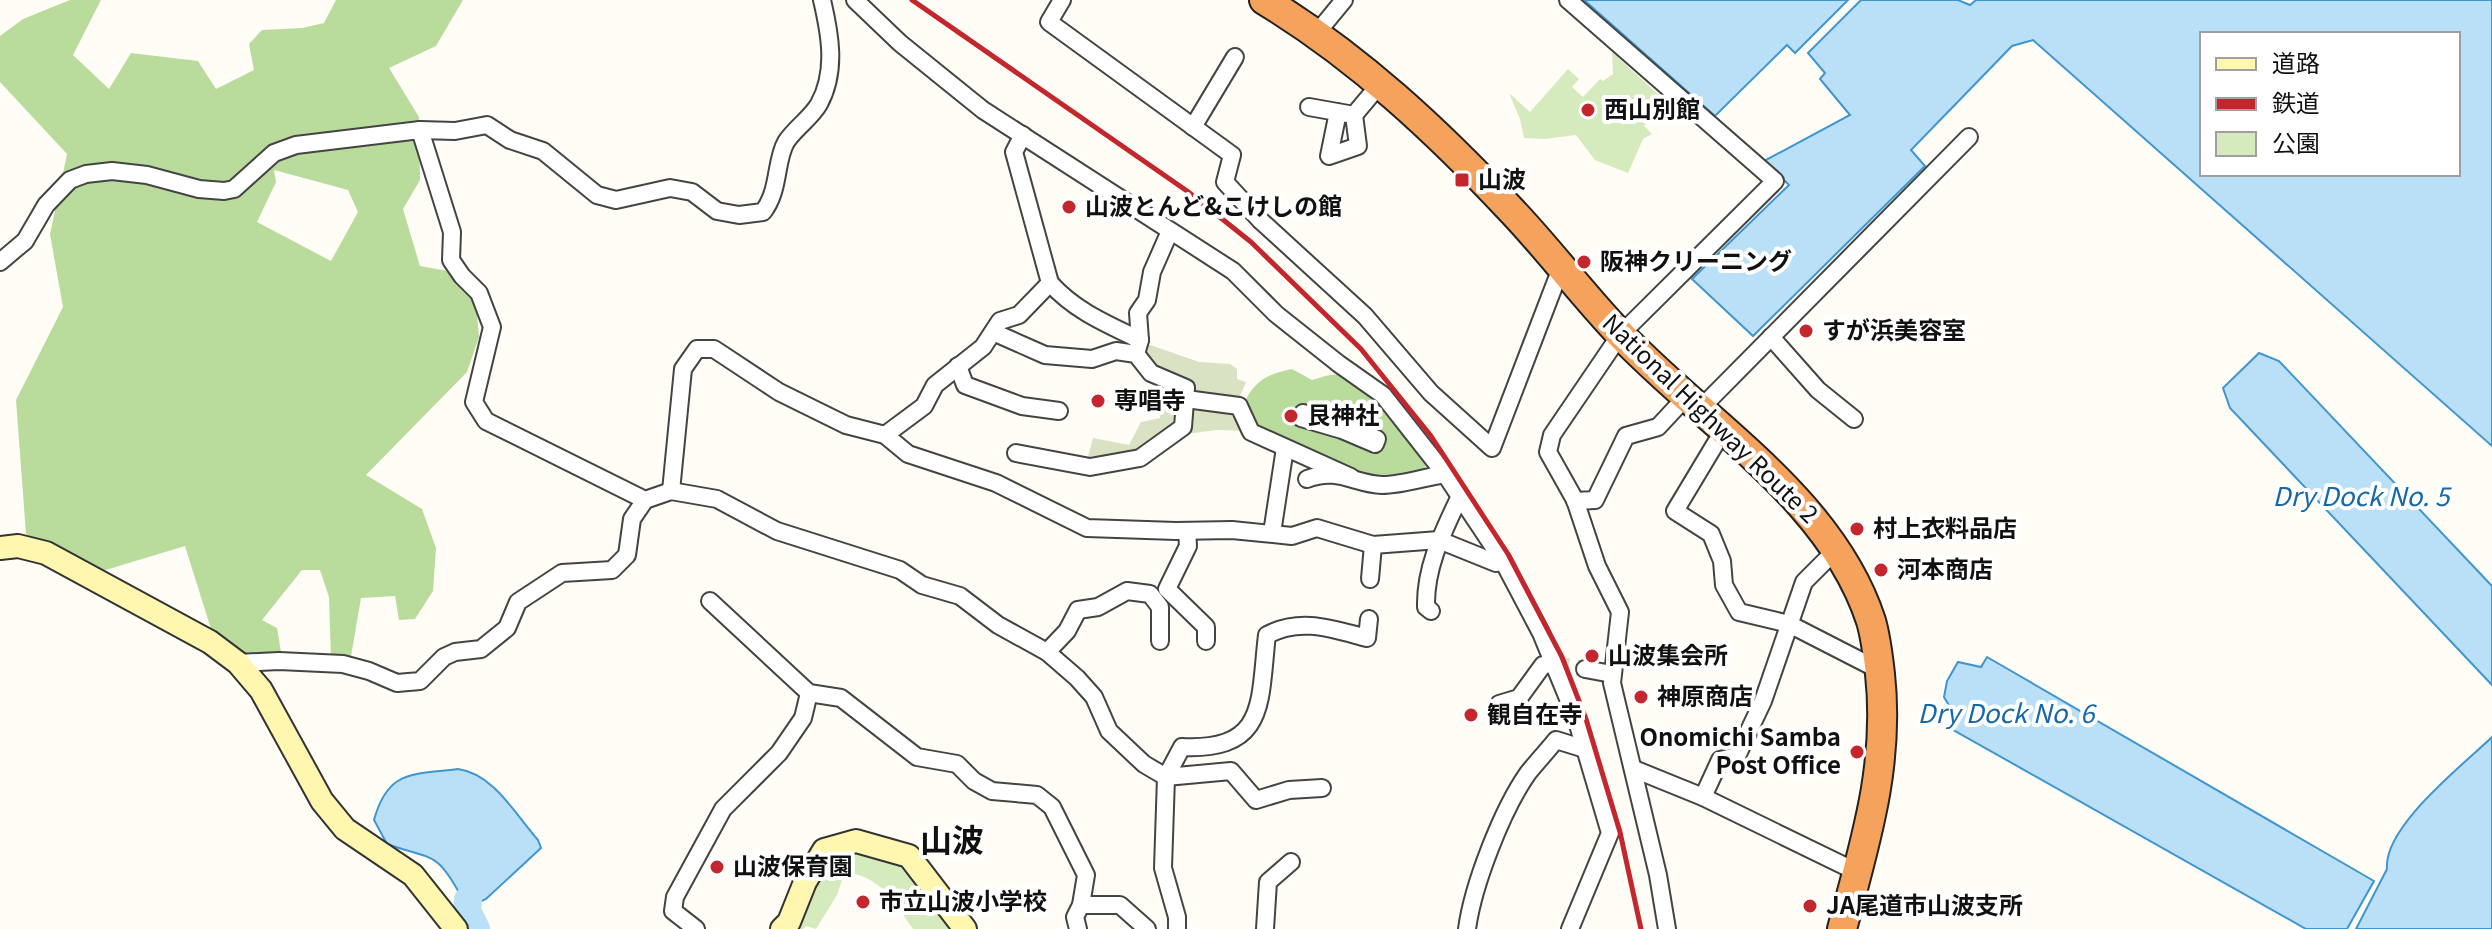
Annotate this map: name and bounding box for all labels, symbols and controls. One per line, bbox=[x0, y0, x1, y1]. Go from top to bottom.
legend bbox=[2200, 32, 2460, 176]
text: 道路 bbox=[2272, 44, 2320, 79]
text: 鉄道 bbox=[2272, 84, 2320, 119]
place label: 西山別館 bbox=[1604, 90, 1700, 125]
marker: 西山別館 bbox=[1579, 101, 1597, 119]
text: 公園 bbox=[2272, 124, 2320, 159]
place label: 山波 bbox=[1478, 160, 1526, 195]
marker: 山波 bbox=[1453, 171, 1471, 189]
place label: 山波とんど&こけしの館 bbox=[1085, 187, 1342, 222]
marker: 山波とんど&こけしの館 bbox=[1060, 198, 1078, 216]
place label: 阪神クリーニング bbox=[1600, 242, 1792, 277]
marker: 阪神クリーニング bbox=[1575, 253, 1593, 271]
street label: National Highway Route 2 bbox=[1596, 305, 1828, 530]
place label: すが浜美容室 bbox=[1822, 311, 1966, 346]
marker: すが浜美容室 bbox=[1797, 322, 1815, 340]
place label: 専唱寺 bbox=[1114, 381, 1186, 416]
marker: 専唱寺 bbox=[1089, 392, 1107, 410]
place label: 艮神社 bbox=[1307, 396, 1379, 431]
marker: 艮神社 bbox=[1282, 407, 1300, 425]
water label: Dry Dock No. 5 bbox=[2273, 476, 2452, 513]
place label: 村上衣料品店 bbox=[1873, 509, 2017, 544]
marker: 村上衣料品店 bbox=[1848, 520, 1866, 538]
place label: 河本商店 bbox=[1897, 550, 1993, 585]
marker: 河本商店 bbox=[1872, 561, 1890, 579]
place label: 山波集会所 bbox=[1608, 636, 1728, 671]
marker: 山波集会所 bbox=[1583, 647, 1601, 665]
place label: 神原商店 bbox=[1657, 677, 1753, 712]
marker: 神原商店 bbox=[1632, 688, 1650, 706]
water label: Dry Dock No. 6 bbox=[1918, 693, 2098, 730]
place label: 観自在寺 bbox=[1487, 695, 1583, 730]
marker: 観自在寺 bbox=[1462, 706, 1480, 724]
place label: Onomichi Samba Post Office bbox=[1639, 718, 1841, 781]
marker: Onomichi Samba Post Office bbox=[1848, 743, 1866, 761]
district label: 山波 bbox=[920, 815, 984, 861]
place label: 山波保育園 bbox=[733, 847, 853, 882]
marker: 山波保育園 bbox=[708, 858, 726, 876]
place label: 市立山波小学校 bbox=[879, 882, 1047, 917]
place label: JA尾道市山波支所 bbox=[1826, 886, 2023, 921]
marker: 市立山波小学校 bbox=[854, 893, 872, 911]
marker: JA尾道市山波支所 bbox=[1801, 897, 1819, 915]

